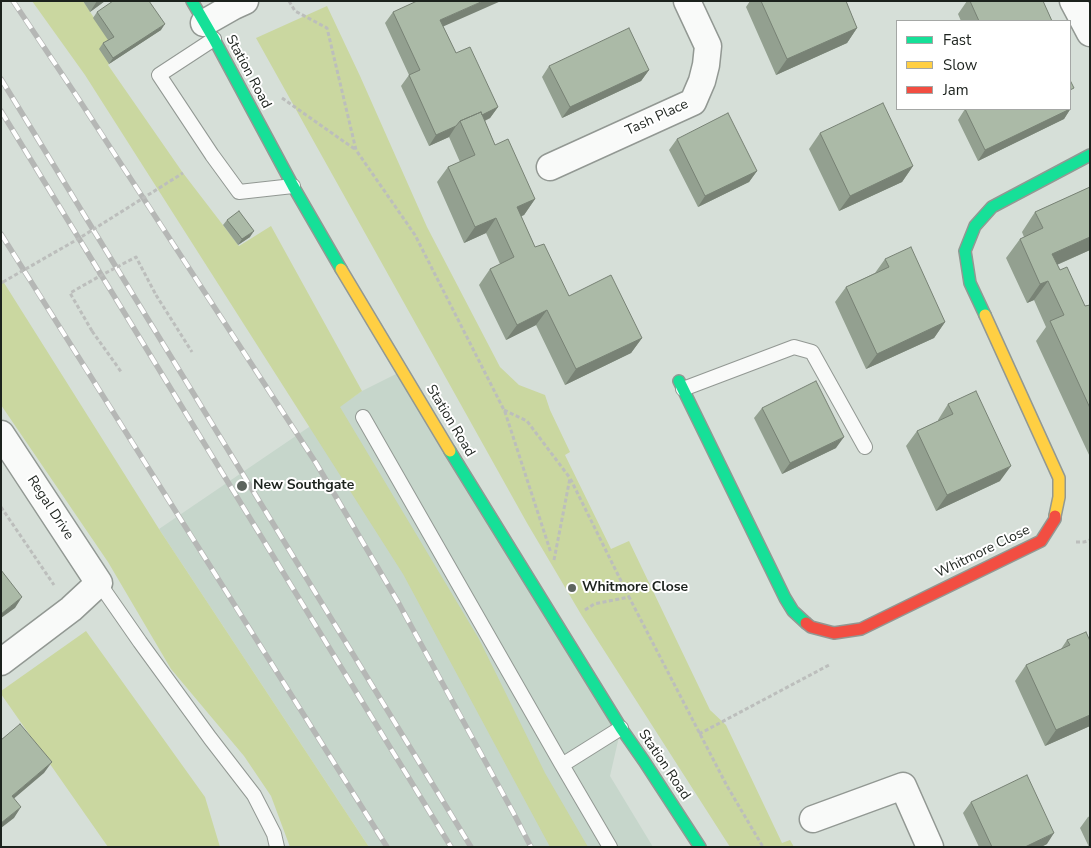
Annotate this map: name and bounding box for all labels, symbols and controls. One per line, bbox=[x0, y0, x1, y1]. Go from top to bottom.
legend bbox=[896, 20, 1071, 110]
text: Fast bbox=[943, 30, 971, 50]
street label: Station Road bbox=[222, 32, 274, 112]
text: Slow bbox=[943, 55, 977, 75]
text: Jam bbox=[943, 80, 969, 100]
street label: Tash Place bbox=[623, 96, 691, 140]
street label: Station Road bbox=[422, 382, 478, 460]
street label: Regal Drive bbox=[23, 473, 77, 543]
place label: New Southgate bbox=[253, 478, 354, 494]
marker: New Southgate bbox=[235, 479, 249, 493]
street label: Whitmore Close bbox=[933, 522, 1033, 582]
place label: Whitmore Close bbox=[582, 580, 688, 596]
marker: Whitmore Close bbox=[566, 582, 578, 594]
street label: Station Road bbox=[634, 727, 694, 803]

